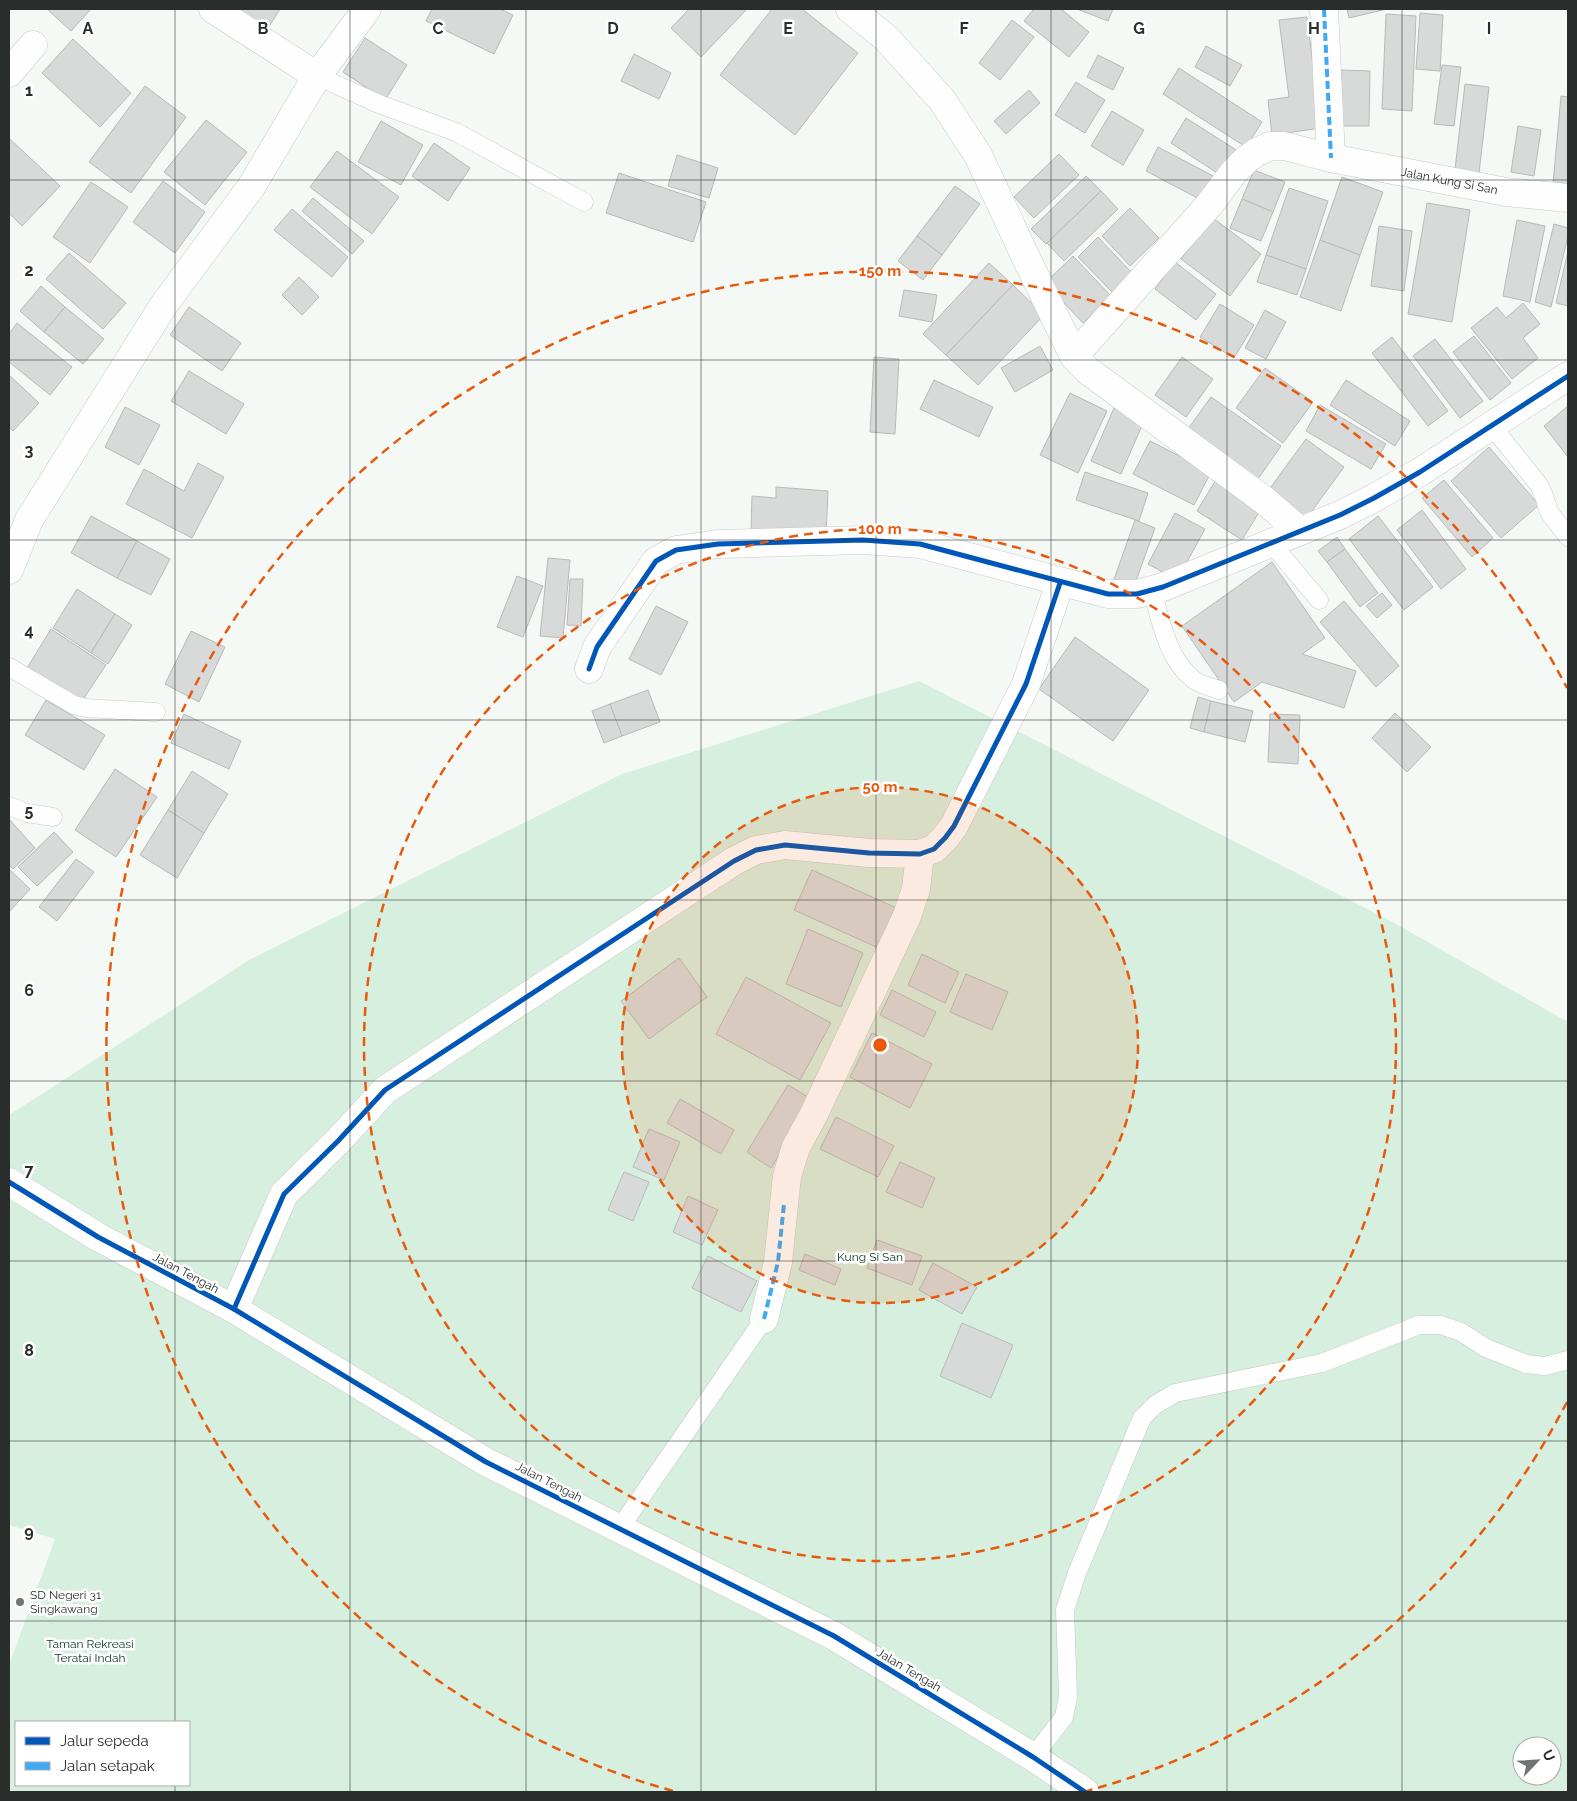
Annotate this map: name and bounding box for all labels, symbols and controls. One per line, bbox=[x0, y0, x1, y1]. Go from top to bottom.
text: A bbox=[83, 19, 94, 38]
text: B bbox=[258, 19, 269, 38]
text: C bbox=[433, 19, 444, 38]
text: D bbox=[607, 19, 619, 38]
text: E bbox=[783, 19, 793, 38]
text: F bbox=[959, 19, 969, 38]
text: G bbox=[1133, 19, 1145, 38]
text: H bbox=[1308, 19, 1320, 38]
text: I bbox=[1487, 19, 1491, 38]
text: 1 bbox=[25, 81, 33, 100]
street label: Jalan Kung Si San bbox=[1400, 165, 1499, 197]
text: 2 bbox=[24, 261, 34, 280]
text: 150 m bbox=[859, 262, 901, 280]
text: 3 bbox=[25, 441, 34, 460]
text: 100 m bbox=[858, 520, 902, 538]
text: 4 bbox=[24, 621, 34, 640]
text: 50 m bbox=[862, 778, 898, 796]
text: 5 bbox=[25, 801, 34, 820]
text: 6 bbox=[24, 981, 34, 1000]
centre of rings bbox=[871, 1036, 889, 1054]
text: 7 bbox=[25, 1161, 34, 1180]
street label: Jalan Tengah bbox=[151, 1250, 221, 1296]
park label: Kung Si San bbox=[837, 1250, 903, 1264]
text: 8 bbox=[24, 1341, 34, 1360]
street label: Jalan Tengah bbox=[513, 1459, 585, 1505]
text: 9 bbox=[24, 1522, 34, 1541]
place label: SD Negeri 31 Singkawang bbox=[30, 1588, 101, 1616]
marker: SD Negeri 31 Singkawang bbox=[14, 1596, 26, 1608]
park label: Taman Rekreasi Teratai Indah bbox=[46, 1637, 134, 1665]
street label: Jalan Tengah bbox=[874, 1645, 944, 1695]
legend bbox=[15, 1721, 190, 1786]
text: Jalur sepeda bbox=[60, 1732, 149, 1750]
north arrow bbox=[1512, 1736, 1562, 1786]
text: U bbox=[1539, 1747, 1558, 1764]
text: Jalan setapak bbox=[60, 1757, 155, 1775]

